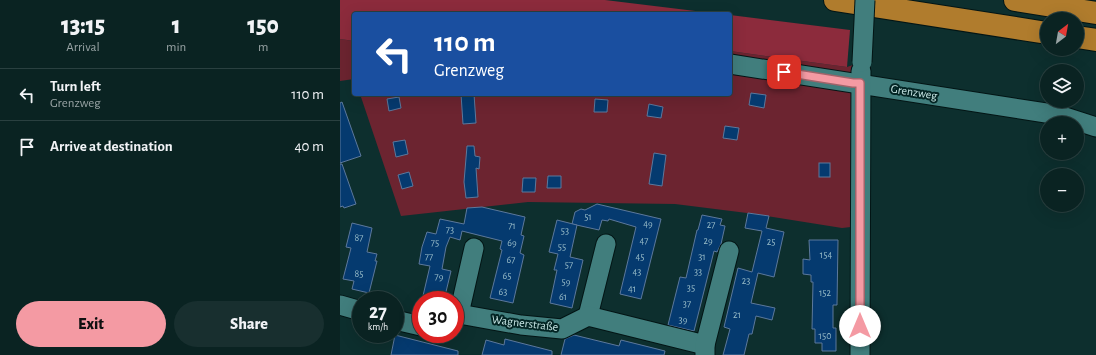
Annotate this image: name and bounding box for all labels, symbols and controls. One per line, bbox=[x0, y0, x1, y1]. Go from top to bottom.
north arrow bbox=[1040, 12, 1084, 56]
map controls bbox=[1040, 12, 1084, 212]
text: 13:15 bbox=[61, 14, 105, 38]
text: 1 bbox=[172, 14, 181, 38]
text: 150 bbox=[247, 14, 279, 38]
icon: left bbox=[368, 28, 420, 80]
text: 110 m bbox=[434, 29, 496, 57]
text: Arrival bbox=[66, 41, 100, 54]
text: min bbox=[166, 41, 186, 54]
text: m bbox=[258, 41, 268, 54]
pin bbox=[767, 55, 801, 89]
icon: arrive bbox=[773, 61, 795, 83]
text: Grenzweg bbox=[434, 62, 504, 80]
button: layers bbox=[1040, 64, 1084, 108]
text: Turn left bbox=[50, 79, 101, 94]
street label: Grenzweg bbox=[890, 82, 938, 102]
icon: left bbox=[16, 84, 38, 106]
text: 110 m bbox=[291, 87, 324, 102]
text: Grenzweg bbox=[50, 97, 101, 110]
button: + bbox=[1040, 116, 1084, 160]
icon: arrive bbox=[16, 136, 38, 158]
text: Arrive at destination bbox=[50, 139, 173, 154]
text: 40 m bbox=[294, 139, 324, 154]
button: − bbox=[1040, 168, 1084, 212]
house number: 51 bbox=[584, 212, 592, 222]
house number: 49 bbox=[643, 219, 653, 229]
house number: 27 bbox=[707, 220, 715, 230]
house number: 71 bbox=[508, 221, 516, 231]
house number: 73 bbox=[446, 225, 454, 235]
house number: 53 bbox=[561, 226, 569, 236]
house number: 87 bbox=[355, 233, 363, 243]
house number: 47 bbox=[640, 236, 648, 246]
house number: 29 bbox=[703, 236, 713, 246]
house number: 25 bbox=[767, 237, 775, 247]
house number: 75 bbox=[431, 238, 439, 248]
house number: 69 bbox=[507, 238, 517, 248]
house number: 55 bbox=[558, 242, 566, 252]
house number: 154 bbox=[820, 250, 832, 260]
house number: 77 bbox=[425, 252, 433, 262]
house number: 45 bbox=[636, 252, 645, 262]
house number: 31 bbox=[698, 252, 706, 262]
house number: 67 bbox=[507, 255, 515, 265]
house number: 57 bbox=[565, 260, 573, 270]
house number: 43 bbox=[633, 267, 641, 277]
house number: 33 bbox=[694, 267, 702, 277]
house number: 85 bbox=[355, 269, 363, 279]
house number: 65 bbox=[503, 271, 511, 281]
house number: 79 bbox=[435, 272, 444, 282]
house number: 23 bbox=[742, 276, 750, 286]
house number: 59 bbox=[562, 277, 571, 287]
house number: 35 bbox=[687, 283, 695, 293]
house number: 41 bbox=[628, 284, 636, 294]
house number: 63 bbox=[499, 287, 507, 297]
house number: 152 bbox=[819, 288, 832, 298]
speed limit sign: 30 bbox=[412, 291, 464, 343]
house number: 61 bbox=[559, 292, 567, 302]
house number: 37 bbox=[683, 299, 691, 309]
button: Exit bbox=[16, 301, 166, 347]
button: Share bbox=[174, 301, 324, 347]
text: 27 bbox=[369, 302, 387, 322]
position arrow bbox=[839, 305, 881, 347]
house number: 21 bbox=[733, 310, 741, 320]
street label: Wagnerstraße bbox=[491, 313, 559, 333]
house number: 39 bbox=[679, 315, 688, 325]
text: km/h bbox=[368, 322, 388, 332]
house number: 150 bbox=[819, 331, 831, 341]

